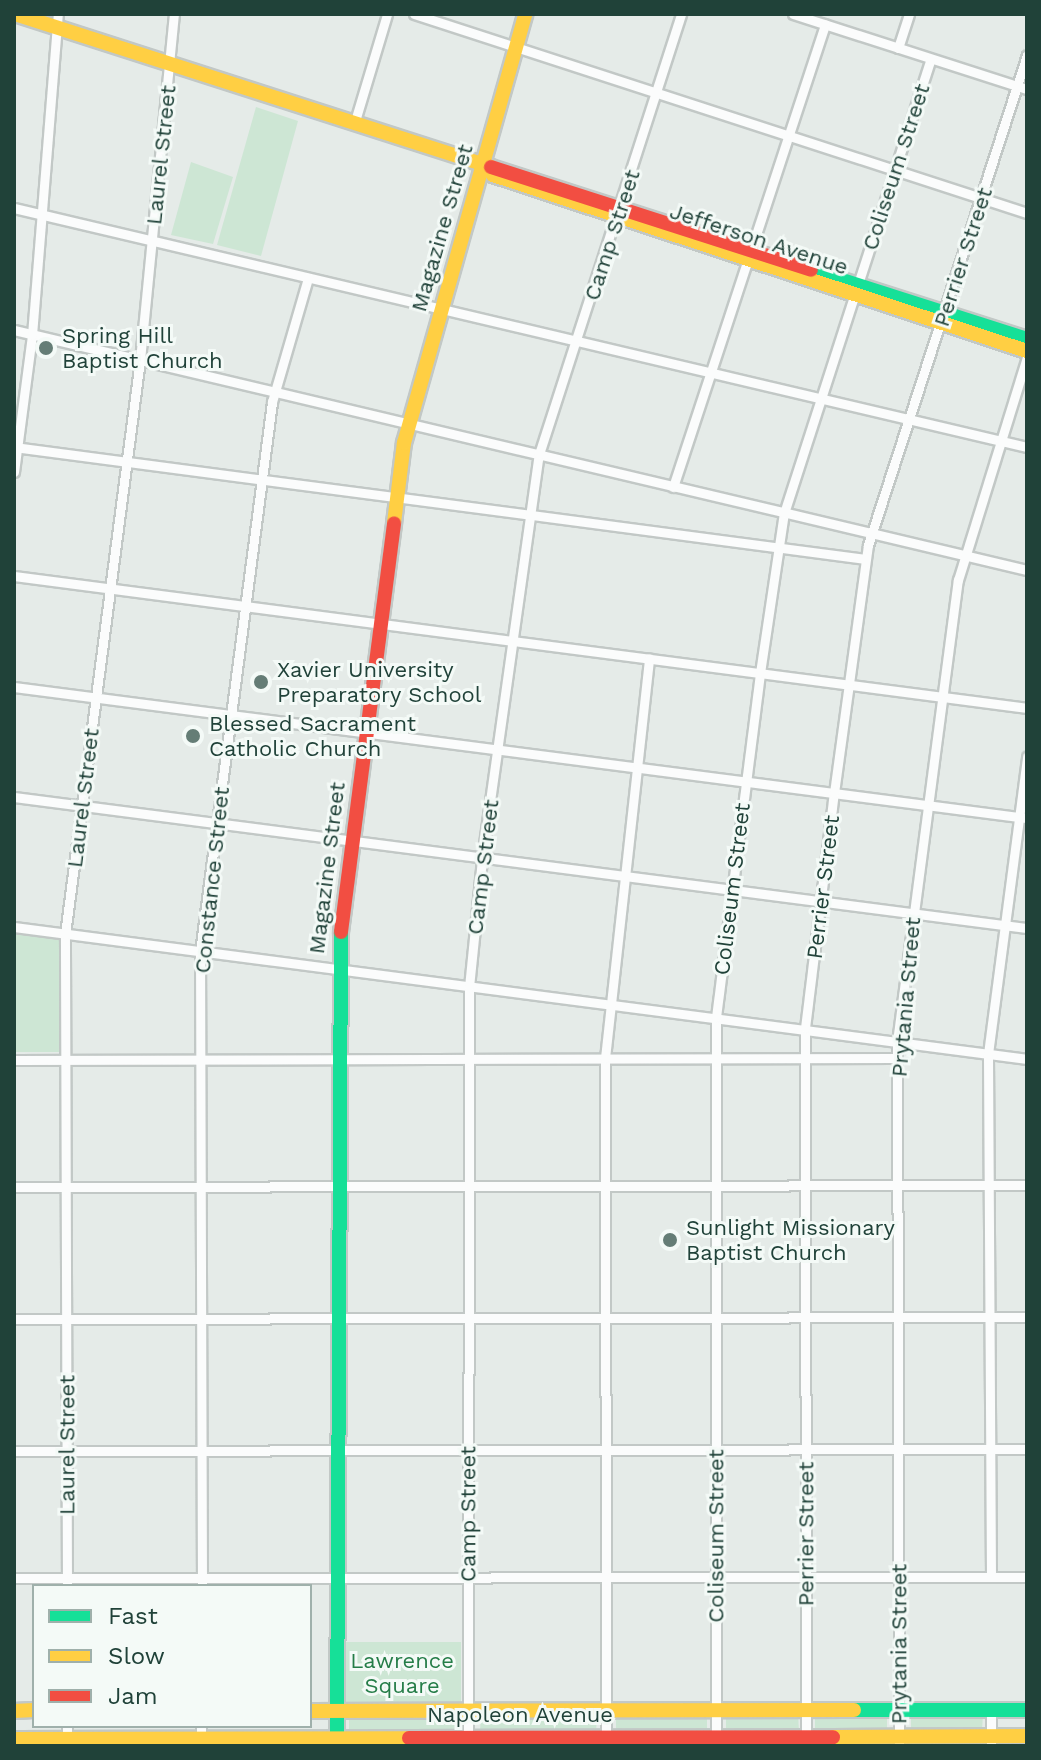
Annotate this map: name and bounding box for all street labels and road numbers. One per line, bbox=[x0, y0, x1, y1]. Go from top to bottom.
street label: Coliseum Street bbox=[857, 80, 935, 254]
street label: Laurel Street bbox=[141, 84, 181, 226]
street label: Magazine Street bbox=[405, 141, 479, 315]
street label: Camp Street bbox=[578, 166, 646, 304]
street label: Perrier Street bbox=[928, 184, 998, 330]
street label: Jefferson Avenue bbox=[666, 198, 852, 280]
street label: Laurel Street bbox=[61, 726, 105, 870]
street label: Magazine Street bbox=[303, 781, 351, 955]
street label: Constance Street bbox=[189, 785, 235, 975]
street label: Camp Street bbox=[462, 798, 504, 936]
street label: Coliseum Street bbox=[708, 801, 756, 977]
street label: Perrier Street bbox=[801, 813, 845, 961]
street label: Prytania Street bbox=[886, 916, 926, 1078]
street label: Laurel Street bbox=[54, 1375, 80, 1515]
street label: Camp Street bbox=[455, 1446, 481, 1582]
street label: Coliseum Street bbox=[703, 1449, 729, 1623]
street label: Perrier Street bbox=[793, 1461, 819, 1607]
street label: Prytania Street bbox=[886, 1563, 912, 1725]
street label: Napoleon Avenue bbox=[426, 1702, 614, 1728]

